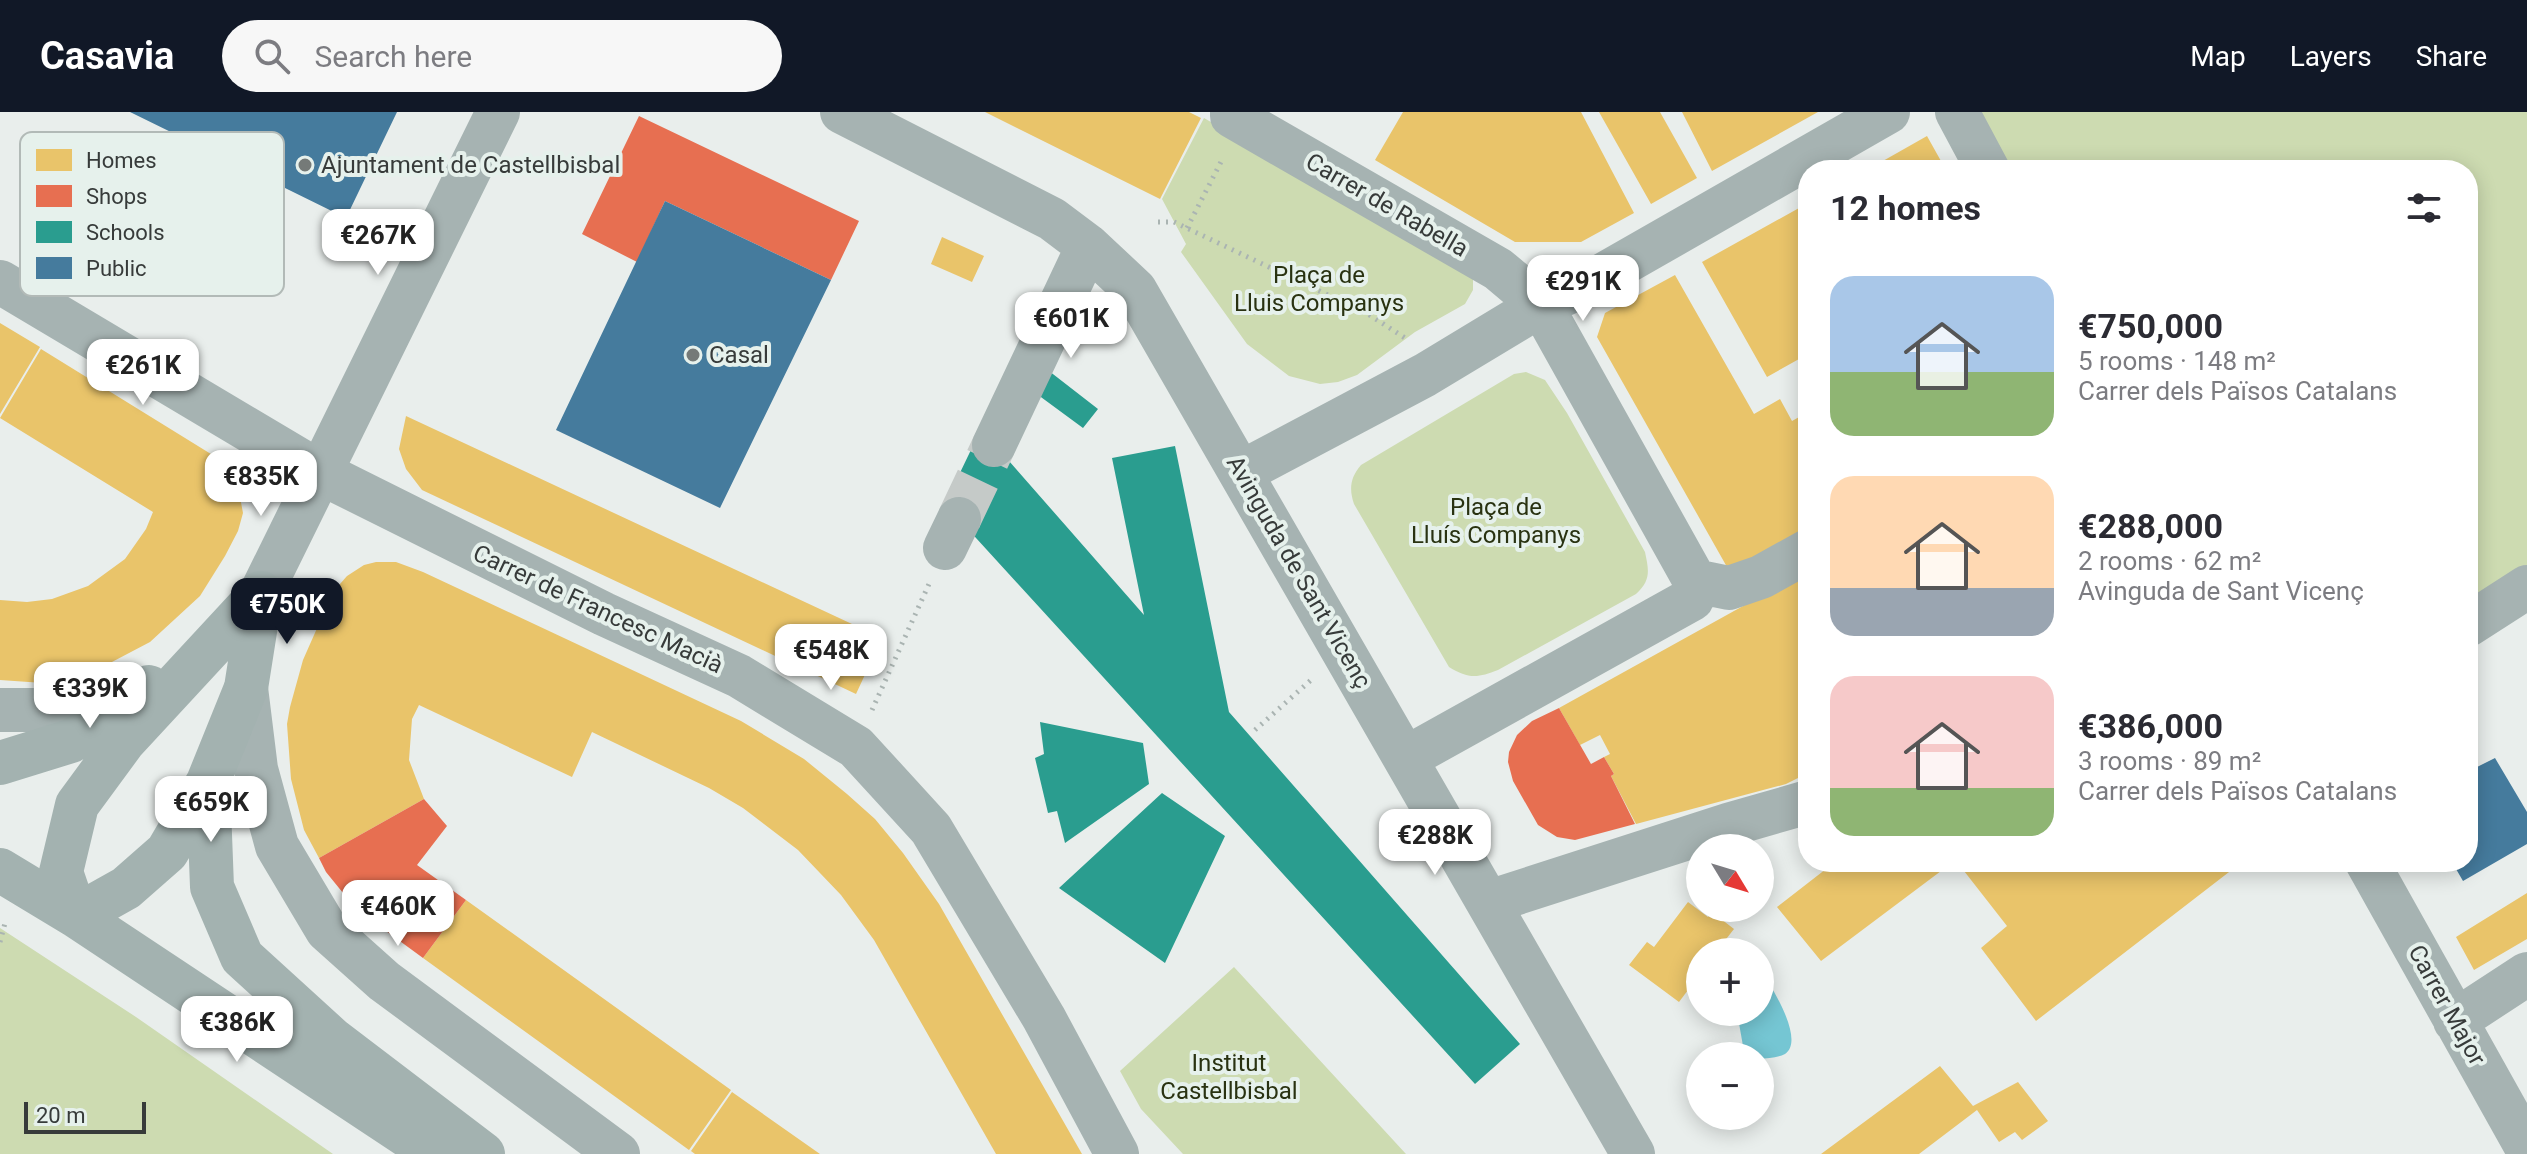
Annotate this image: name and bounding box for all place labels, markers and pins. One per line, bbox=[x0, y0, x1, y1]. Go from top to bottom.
place label: Ajuntament de Castellbisbal bbox=[321, 151, 620, 179]
marker: Ajuntament de Castellbisbal bbox=[296, 156, 314, 174]
pin: €267K bbox=[322, 209, 434, 277]
pin: €291K bbox=[1527, 255, 1639, 323]
pin: €601K bbox=[1015, 292, 1127, 360]
pin: €261K bbox=[87, 339, 199, 407]
place label: Casal bbox=[709, 341, 769, 369]
marker: Casal bbox=[684, 346, 702, 364]
pin: €835K bbox=[205, 450, 317, 518]
pin: €750K bbox=[231, 578, 343, 646]
pin: €548K bbox=[775, 624, 887, 692]
pin: €339K bbox=[34, 662, 146, 730]
pin: €659K bbox=[155, 776, 267, 844]
pin: €288K bbox=[1379, 809, 1491, 877]
pin: €460K bbox=[342, 880, 454, 948]
pin: €386K bbox=[181, 996, 293, 1064]

